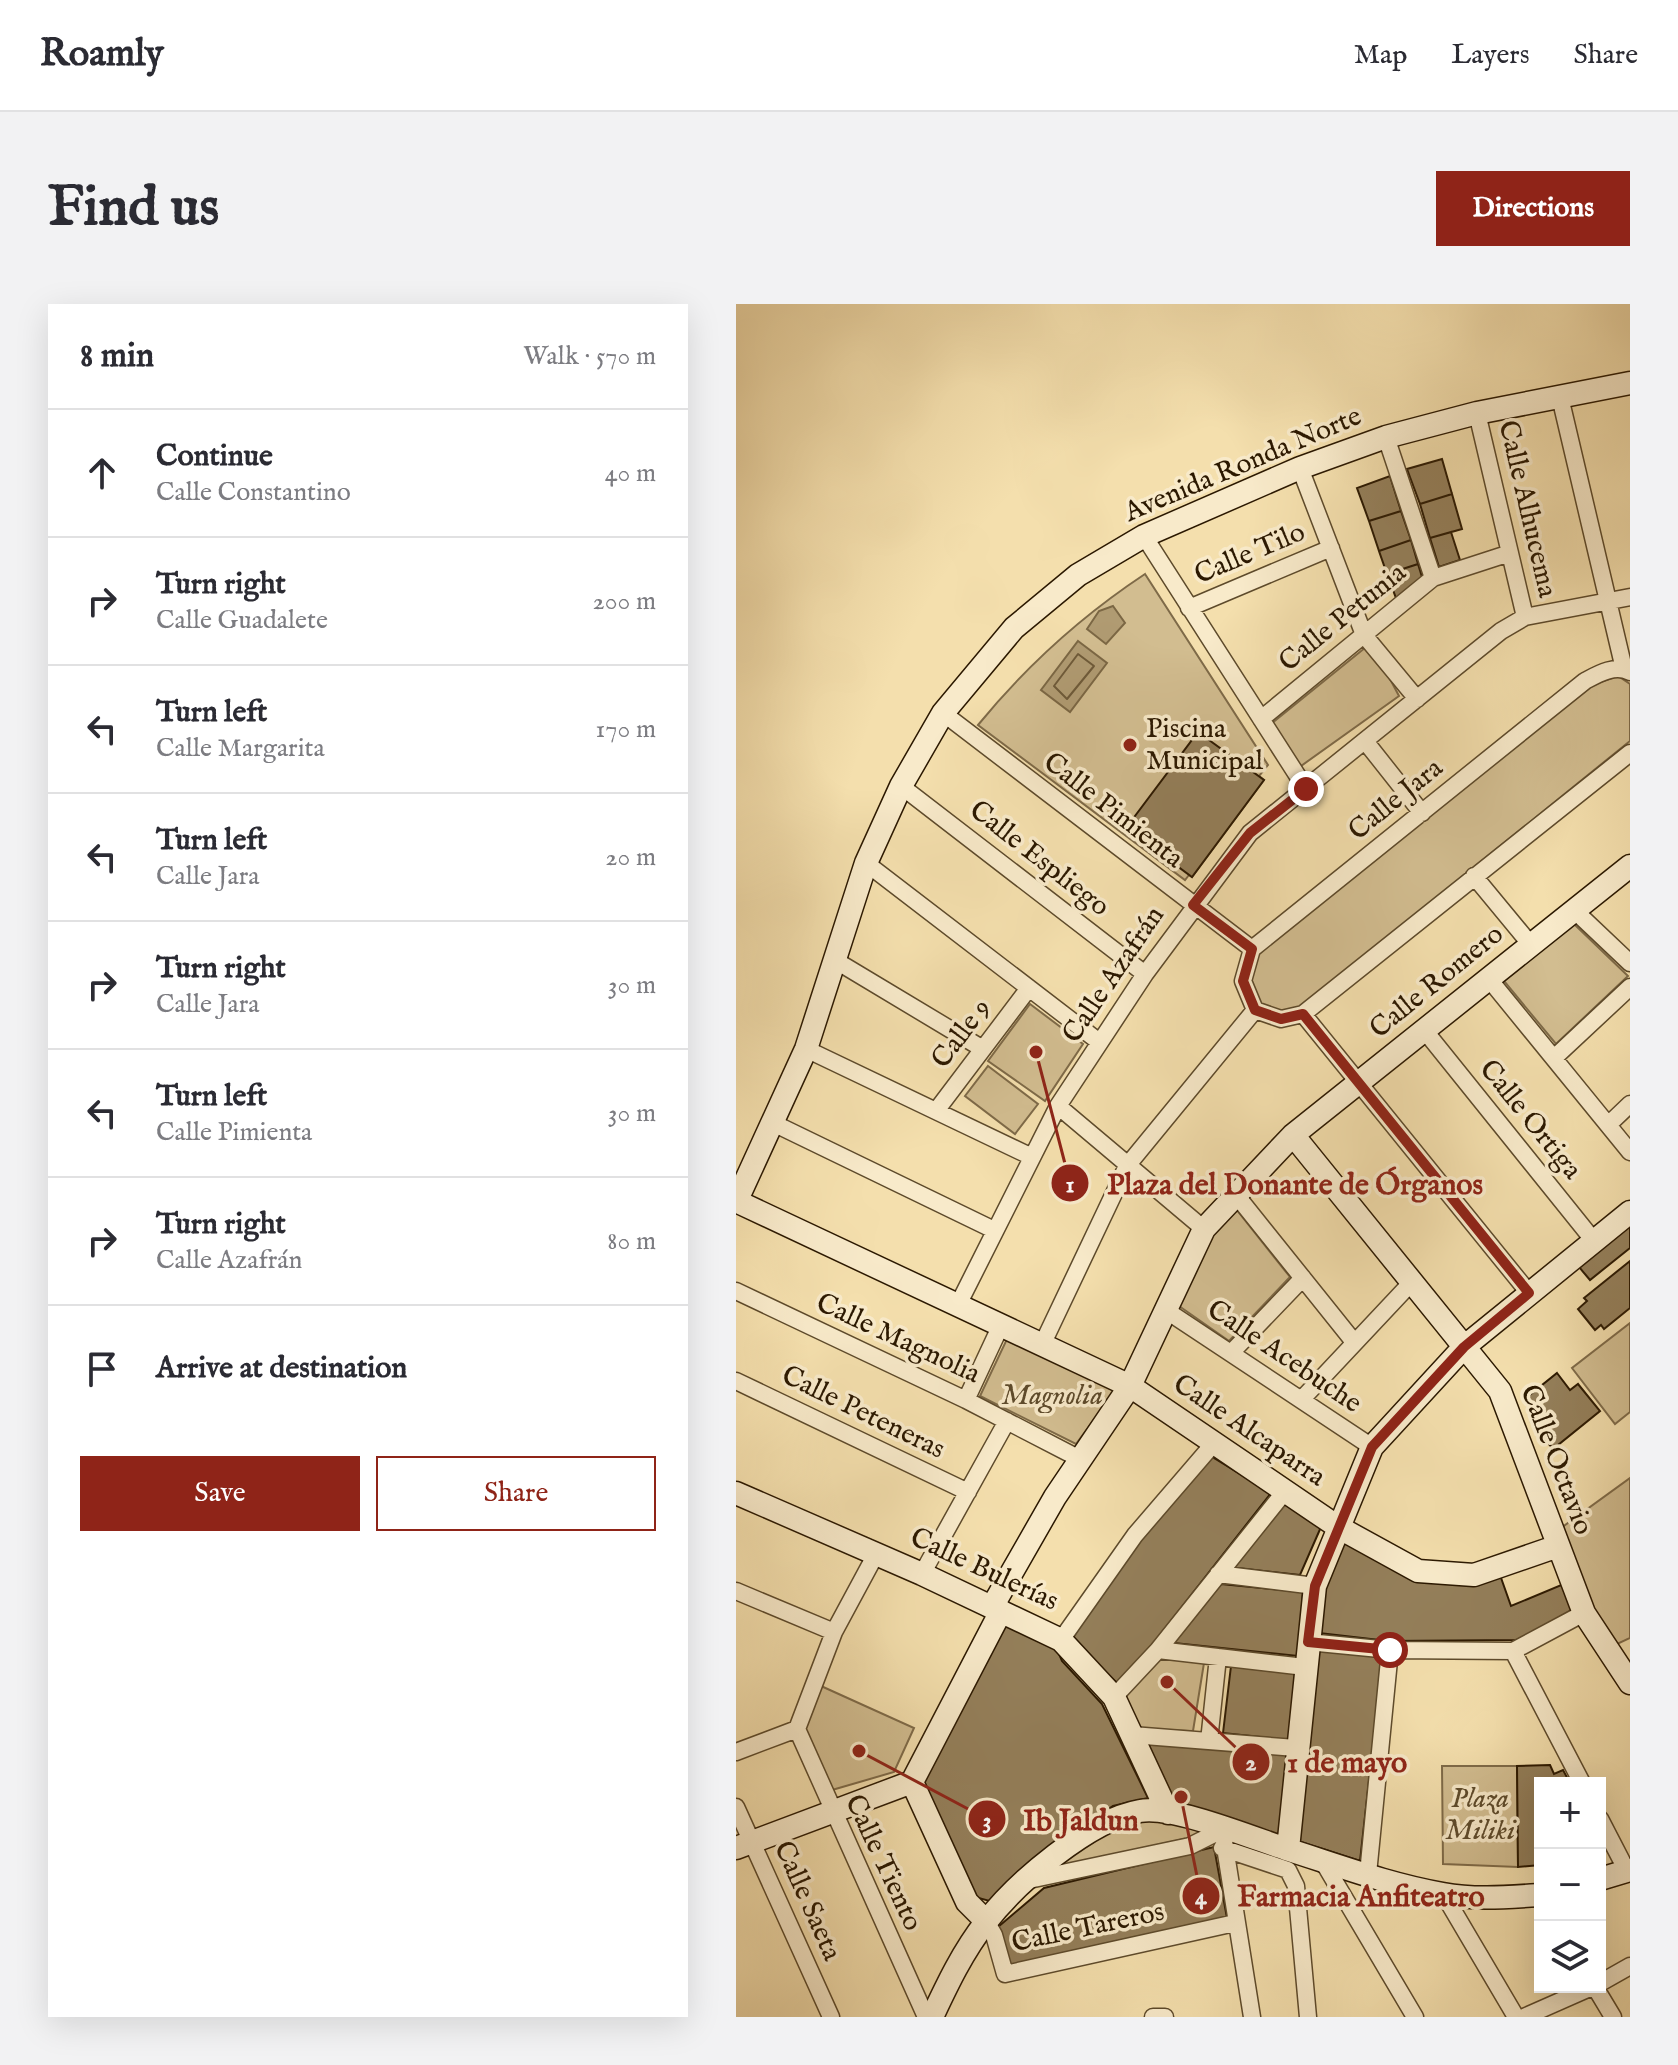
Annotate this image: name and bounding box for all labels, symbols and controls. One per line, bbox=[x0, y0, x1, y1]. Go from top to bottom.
text: Roamly bbox=[40, 31, 164, 79]
text: Map bbox=[1354, 38, 1407, 73]
text: Layers bbox=[1451, 38, 1530, 73]
text: Share bbox=[1574, 38, 1638, 73]
button: Directions bbox=[1436, 171, 1630, 246]
text: Find us bbox=[48, 173, 219, 244]
text: 8 min bbox=[80, 335, 154, 378]
text: Walk · 570 m bbox=[523, 340, 656, 373]
street label: Avenida Ronda Norte bbox=[1118, 399, 1367, 531]
street label: Calle Alhucema bbox=[1490, 417, 1565, 602]
text: Continue bbox=[156, 438, 273, 476]
icon: ahead bbox=[80, 451, 124, 495]
text: 40 m bbox=[605, 457, 656, 490]
text: Calle Constantino bbox=[156, 476, 351, 509]
street label: Calle Tilo bbox=[1189, 515, 1311, 593]
street label: Calle Petunia bbox=[1272, 556, 1414, 680]
text: Turn right bbox=[156, 566, 286, 604]
icon: right bbox=[80, 579, 124, 623]
text: 200 m bbox=[592, 585, 656, 618]
text: Calle Guadalete bbox=[156, 604, 328, 637]
text: Turn left bbox=[156, 694, 267, 732]
icon: left bbox=[80, 707, 124, 751]
place label: Piscina Municipal bbox=[1146, 712, 1264, 779]
text: 170 m bbox=[596, 713, 656, 746]
text: Calle Margarita bbox=[156, 732, 325, 765]
marker: Piscina Municipal bbox=[1121, 736, 1139, 754]
street label: Calle Pimienta bbox=[1036, 745, 1191, 877]
street label: Calle Jara bbox=[1342, 751, 1451, 849]
route end bbox=[1288, 771, 1324, 807]
street label: Calle Espliego bbox=[962, 793, 1116, 925]
text: Turn left bbox=[156, 822, 267, 860]
icon: left bbox=[80, 835, 124, 879]
text: 20 m bbox=[605, 841, 656, 874]
text: Calle Jara bbox=[156, 860, 260, 893]
street label: Calle Azafrán bbox=[1055, 900, 1173, 1050]
street label: Calle Romero bbox=[1363, 917, 1511, 1047]
text: Turn right bbox=[156, 950, 286, 988]
icon: right bbox=[80, 963, 124, 1007]
text: 30 m bbox=[608, 969, 656, 1002]
text: Calle Jara bbox=[156, 988, 260, 1021]
street label: Calle 9 bbox=[924, 992, 1000, 1076]
street label: Calle Ortiga bbox=[1471, 1053, 1590, 1188]
text: Turn left bbox=[156, 1078, 267, 1116]
icon: left bbox=[80, 1091, 124, 1135]
text: 30 m bbox=[608, 1097, 656, 1130]
text: Calle Pimienta bbox=[156, 1116, 312, 1149]
callout: Plaza del Donante de Órganos bbox=[1050, 1156, 1499, 1210]
text: Plaza del Donante de Órganos bbox=[1107, 1166, 1483, 1205]
text: 1 bbox=[1066, 1170, 1075, 1201]
text: Turn right bbox=[156, 1206, 286, 1244]
icon: right bbox=[80, 1219, 124, 1263]
text: 80 m bbox=[607, 1225, 656, 1258]
text: Calle Azafrán bbox=[156, 1244, 302, 1277]
street label: Calle Magnolia bbox=[810, 1286, 986, 1393]
street label: Calle Acebuche bbox=[1200, 1292, 1368, 1422]
icon: arrive bbox=[80, 1347, 124, 1391]
text: Arrive at destination bbox=[156, 1350, 407, 1388]
street label: Calle Peteneras bbox=[776, 1358, 950, 1468]
street label: Calle Alcaparra bbox=[1166, 1367, 1333, 1495]
park label: Magnolia bbox=[1001, 1379, 1103, 1414]
street label: Calle Octavio bbox=[1511, 1380, 1601, 1540]
button: Save bbox=[80, 1456, 360, 1531]
button: Share bbox=[376, 1456, 656, 1531]
street label: Calle Bulerías bbox=[904, 1520, 1064, 1620]
route start bbox=[1372, 1632, 1408, 1668]
callout: 1 de mayo bbox=[1231, 1735, 1423, 1789]
text: 1 de mayo bbox=[1287, 1745, 1407, 1783]
text: 2 bbox=[1245, 1748, 1257, 1779]
map controls bbox=[1534, 1777, 1606, 1993]
button: + bbox=[1534, 1777, 1606, 1849]
park label: Plaza Miliki bbox=[1445, 1782, 1517, 1849]
street label: Calle Tiento bbox=[836, 1789, 930, 1937]
callout: Ib Jaldun bbox=[967, 1792, 1155, 1846]
text: Ib Jaldun bbox=[1023, 1803, 1139, 1841]
text: 3 bbox=[983, 1806, 991, 1837]
street label: Calle Saeta bbox=[765, 1836, 849, 1967]
button: − bbox=[1534, 1849, 1606, 1921]
callout: Farmacia Anfiteatro bbox=[1181, 1869, 1501, 1923]
text: Farmacia Anfiteatro bbox=[1237, 1879, 1485, 1917]
text: 4 bbox=[1195, 1882, 1208, 1913]
street label: Calle Tareros bbox=[1009, 1895, 1167, 1961]
button: layers bbox=[1534, 1921, 1606, 1993]

